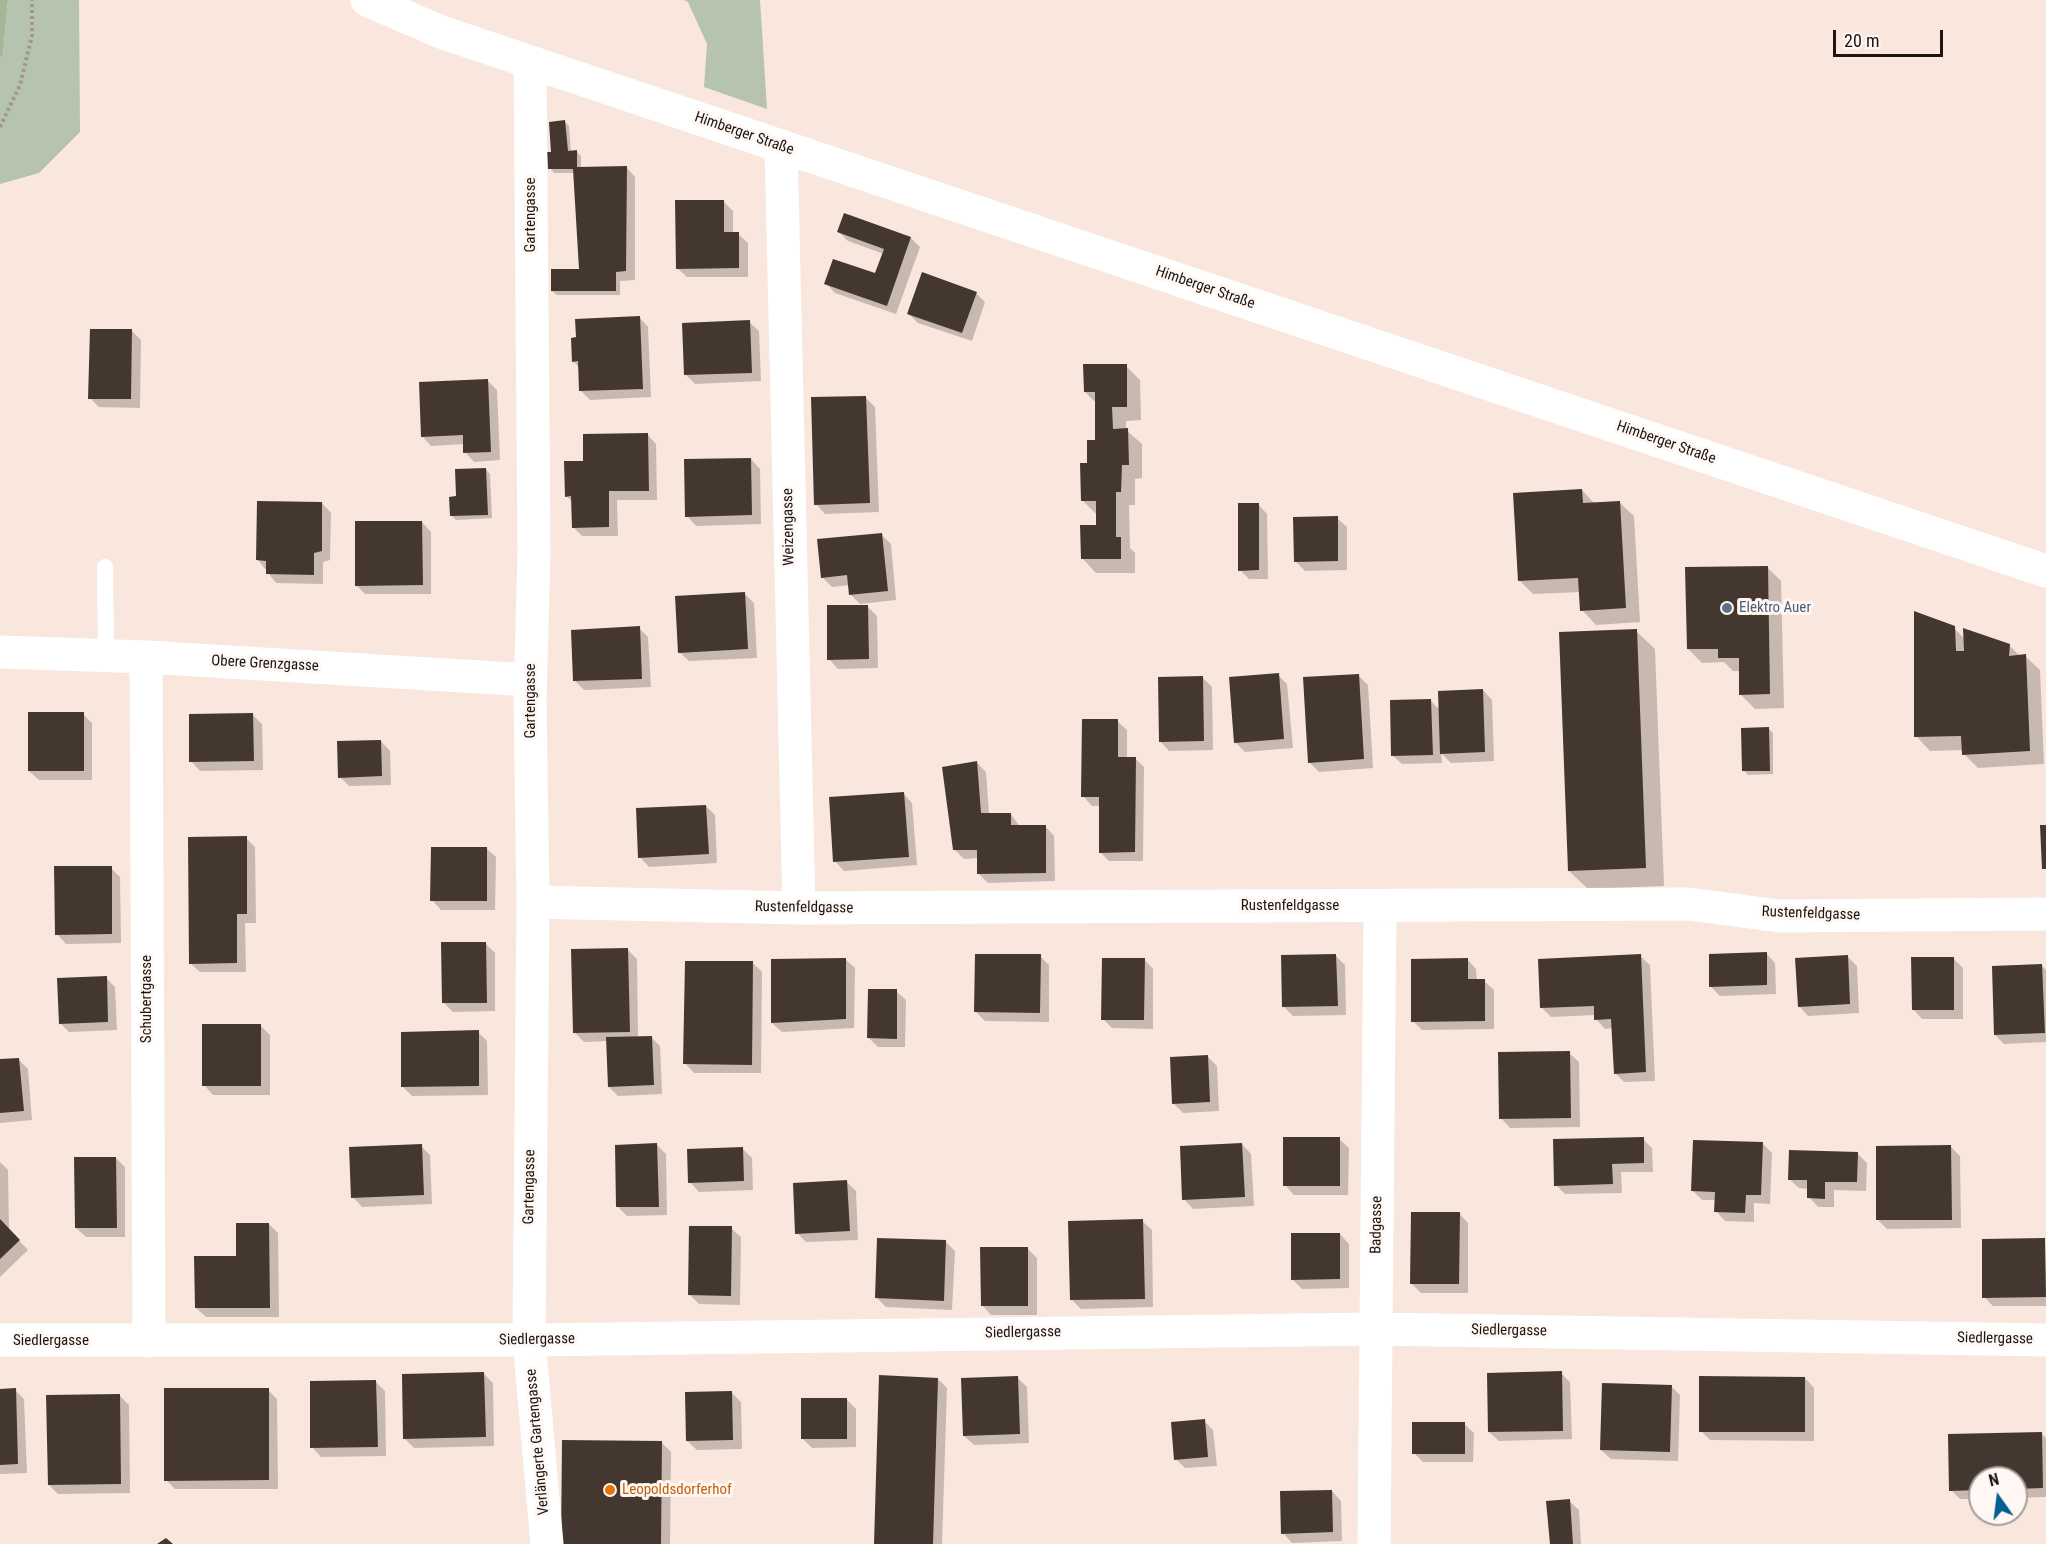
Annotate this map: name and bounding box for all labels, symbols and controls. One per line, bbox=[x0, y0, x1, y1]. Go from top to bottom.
scale bar bbox=[1836, 18, 1946, 56]
text: 20 m bbox=[1844, 30, 1879, 51]
street label: Himberger Straße bbox=[692, 109, 796, 159]
street label: Gartengasse bbox=[522, 177, 540, 253]
street label: Himberger Straße bbox=[1153, 263, 1257, 313]
street label: Himberger Straße bbox=[1614, 418, 1718, 468]
street label: Weizengasse bbox=[779, 488, 799, 566]
place label: Elektro Auer bbox=[1739, 599, 1811, 617]
marker: Elektro Auer bbox=[1720, 601, 1734, 615]
street label: Obere Grenzgasse bbox=[211, 652, 319, 676]
street label: Gartengasse bbox=[522, 663, 540, 739]
street label: Rustenfeldgasse bbox=[1241, 897, 1339, 915]
street label: Rustenfeldgasse bbox=[755, 898, 853, 918]
street label: Rustenfeldgasse bbox=[1761, 903, 1861, 925]
street label: Schubertgasse bbox=[138, 955, 156, 1043]
street label: Gartengasse bbox=[520, 1149, 540, 1225]
street label: Badgasse bbox=[1367, 1196, 1387, 1254]
street label: Siedlergasse bbox=[1471, 1321, 1547, 1341]
street label: Siedlergasse bbox=[985, 1323, 1061, 1343]
street label: Siedlergasse bbox=[1957, 1329, 2033, 1349]
street label: Siedlergasse bbox=[499, 1330, 575, 1350]
street label: Siedlergasse bbox=[13, 1332, 89, 1350]
street label: Verlängerte Gartengasse bbox=[523, 1368, 553, 1516]
north arrow bbox=[1968, 1466, 2028, 1526]
text: N bbox=[1987, 1470, 2001, 1490]
place label: Leopoldsdorferhof bbox=[622, 1481, 732, 1499]
marker: Leopoldsdorferhof bbox=[603, 1483, 617, 1497]

